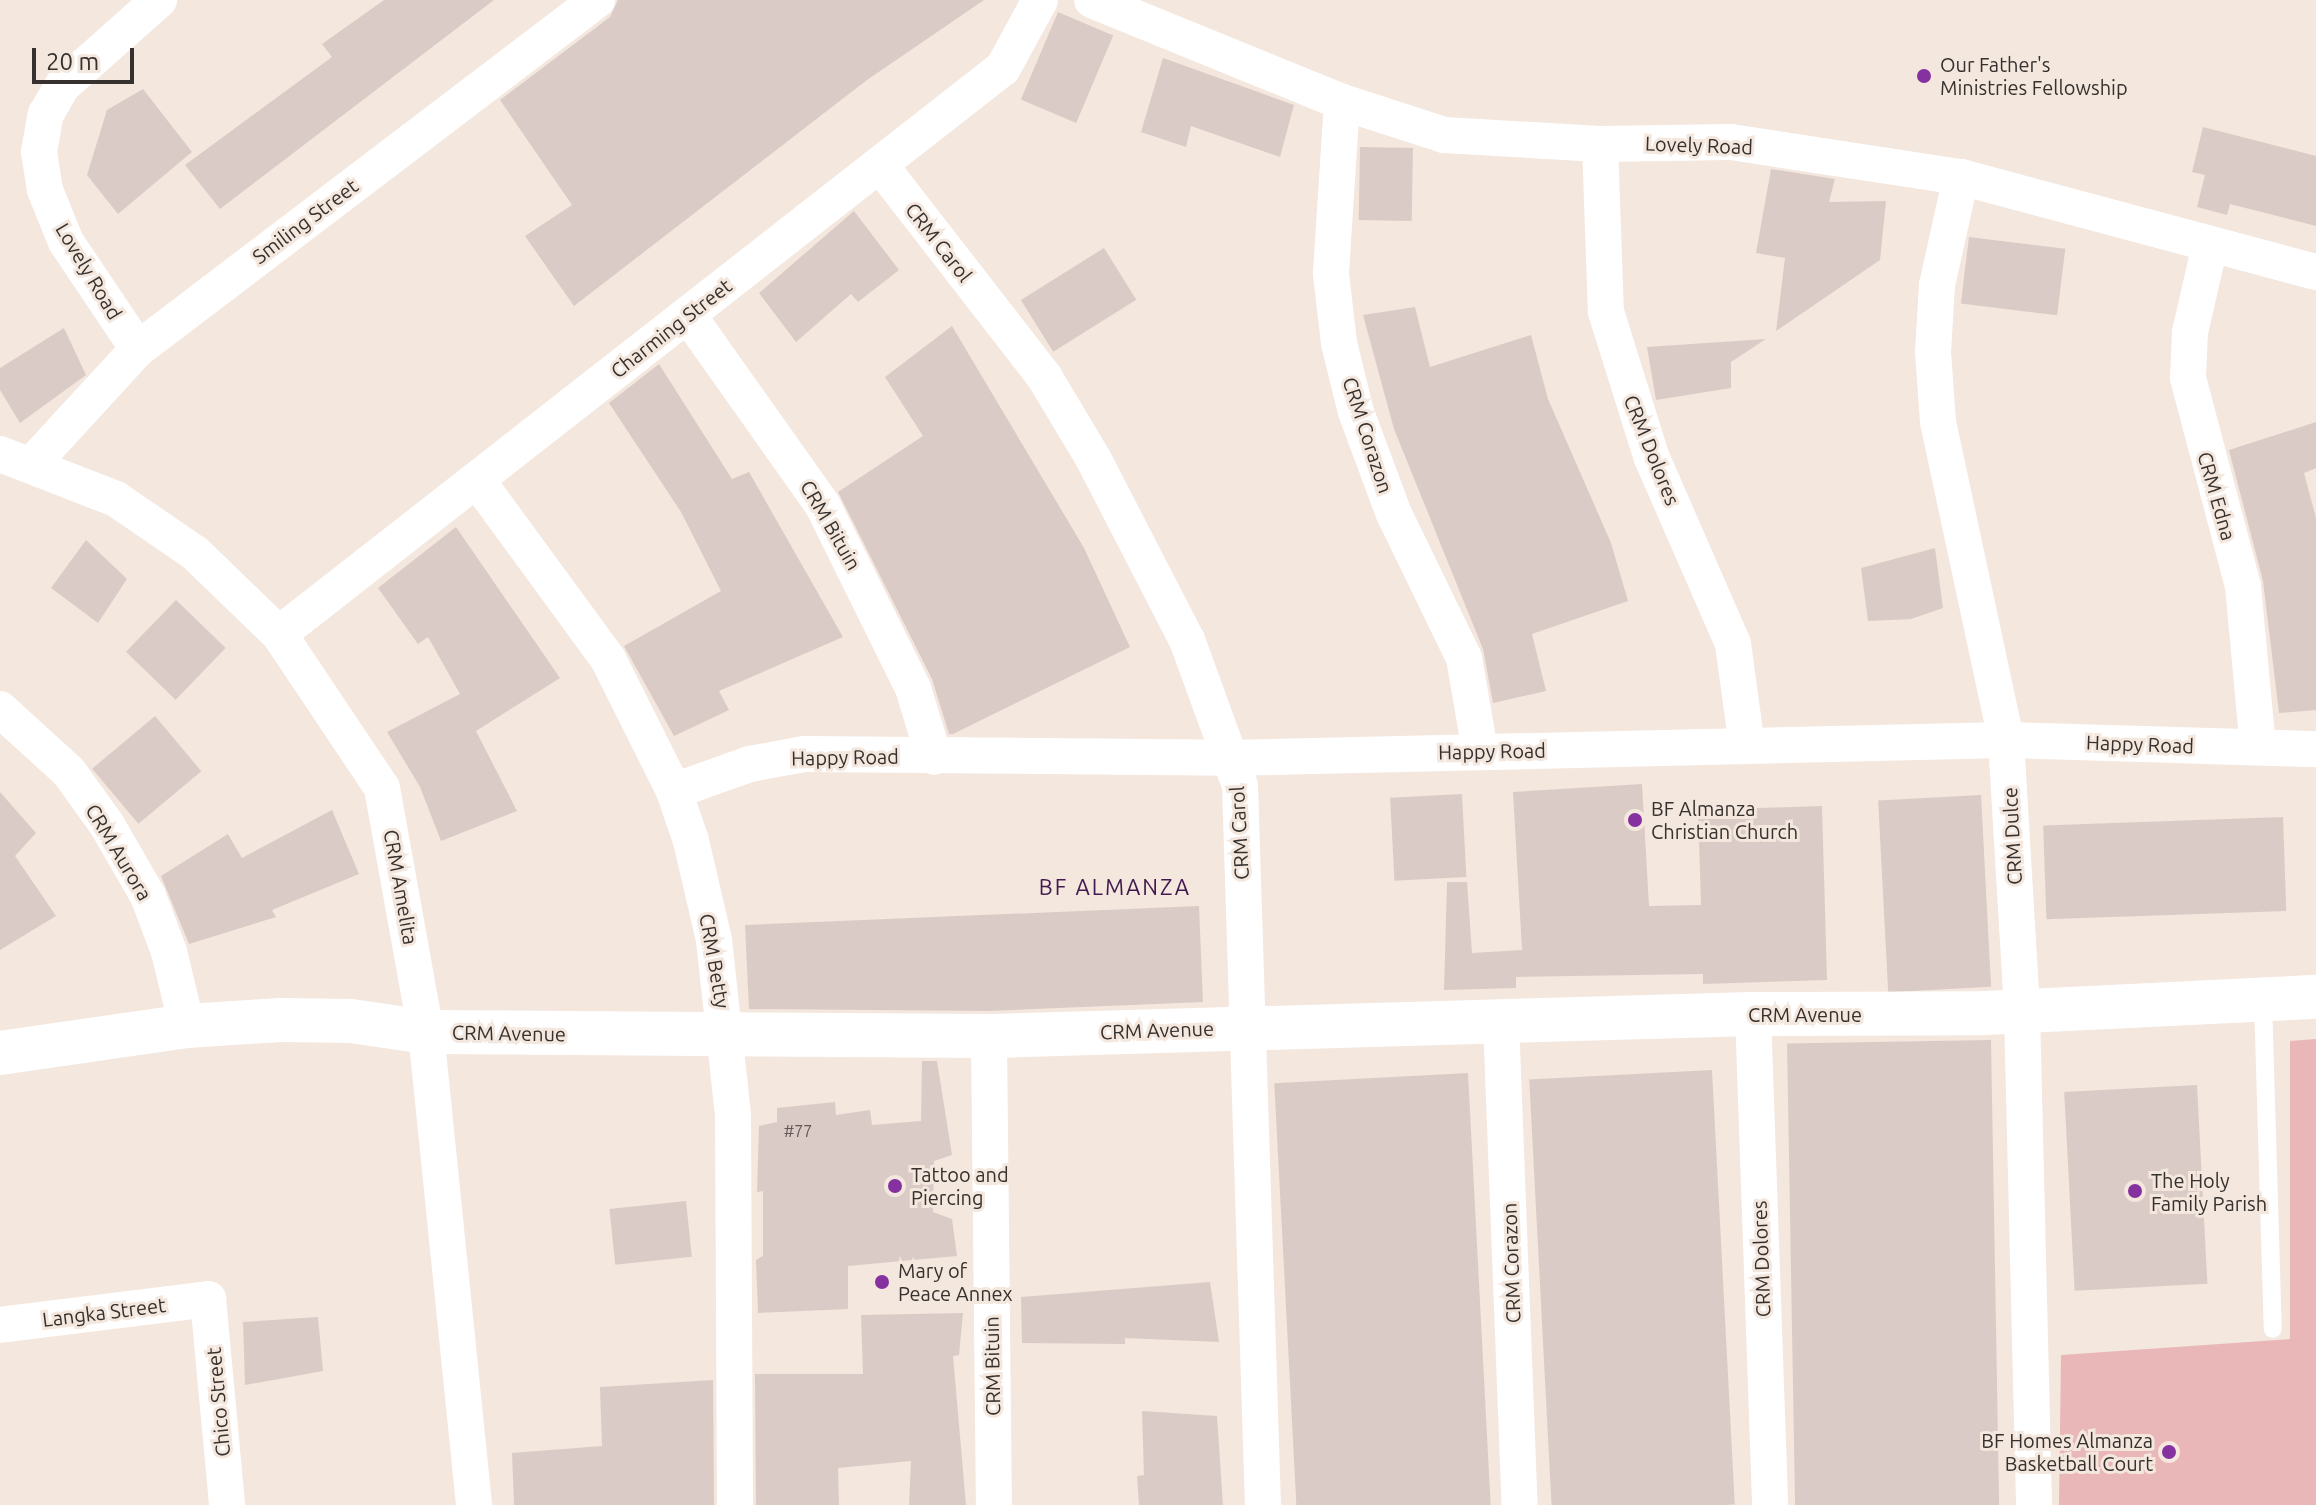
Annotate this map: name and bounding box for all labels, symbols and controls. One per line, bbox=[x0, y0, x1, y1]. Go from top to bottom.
scale bar bbox=[36, 32, 138, 82]
text: 20 m bbox=[46, 48, 99, 75]
place label: Our Father's Ministries Fellowship bbox=[1940, 52, 2128, 99]
marker: Our Father's Ministries Fellowship bbox=[1915, 67, 1933, 85]
street label: Lovely Road bbox=[1645, 131, 1753, 159]
street label: Smiling Street bbox=[247, 173, 363, 269]
street label: CRM Carol bbox=[901, 198, 977, 286]
street label: Lovely Road bbox=[51, 218, 127, 324]
street label: Charming Street bbox=[606, 273, 736, 383]
street label: CRM Corazon bbox=[1338, 374, 1398, 496]
street label: CRM Dolores bbox=[1619, 391, 1685, 509]
street label: CRM Edna bbox=[2193, 449, 2241, 543]
street label: CRM Bituin bbox=[796, 476, 866, 574]
street label: Happy Road bbox=[2086, 730, 2194, 758]
street label: Happy Road bbox=[1438, 738, 1546, 764]
street label: Happy Road bbox=[791, 744, 899, 770]
street label: CRM Carol bbox=[1225, 786, 1253, 880]
street label: CRM Dulce bbox=[1997, 787, 2027, 885]
place label: BF Almanza Christian Church bbox=[1651, 796, 1798, 843]
street label: CRM Aurora bbox=[81, 799, 157, 905]
marker: BF Almanza Christian Church bbox=[1626, 811, 1644, 829]
street label: CRM Amelita bbox=[379, 828, 423, 946]
district label: BF ALMANZA bbox=[1039, 874, 1191, 900]
street label: CRM Betty bbox=[695, 912, 735, 1010]
street label: CRM Avenue bbox=[1748, 1002, 1862, 1026]
street label: CRM Avenue bbox=[1100, 1016, 1214, 1044]
street label: CRM Avenue bbox=[452, 1020, 566, 1046]
house number: #77 bbox=[784, 1121, 812, 1141]
place label: Tattoo and Piercing bbox=[911, 1162, 1009, 1209]
place label: The Holy Family Parish bbox=[2151, 1168, 2267, 1215]
marker: Tattoo and Piercing bbox=[886, 1177, 904, 1195]
marker: The Holy Family Parish bbox=[2126, 1182, 2144, 1200]
street label: CRM Dolores bbox=[1747, 1200, 1775, 1318]
street label: CRM Corazon bbox=[1497, 1202, 1525, 1324]
place label: Mary of Peace Annex bbox=[898, 1258, 1013, 1305]
marker: Mary of Peace Annex bbox=[873, 1273, 891, 1291]
street label: Langka Street bbox=[41, 1293, 167, 1331]
street label: CRM Bituin bbox=[979, 1316, 1005, 1416]
street label: Chico Street bbox=[201, 1346, 235, 1458]
place label: BF Homes Almanza Basketball Court bbox=[1981, 1428, 2153, 1475]
marker: BF Homes Almanza Basketball Court bbox=[2160, 1443, 2178, 1461]

